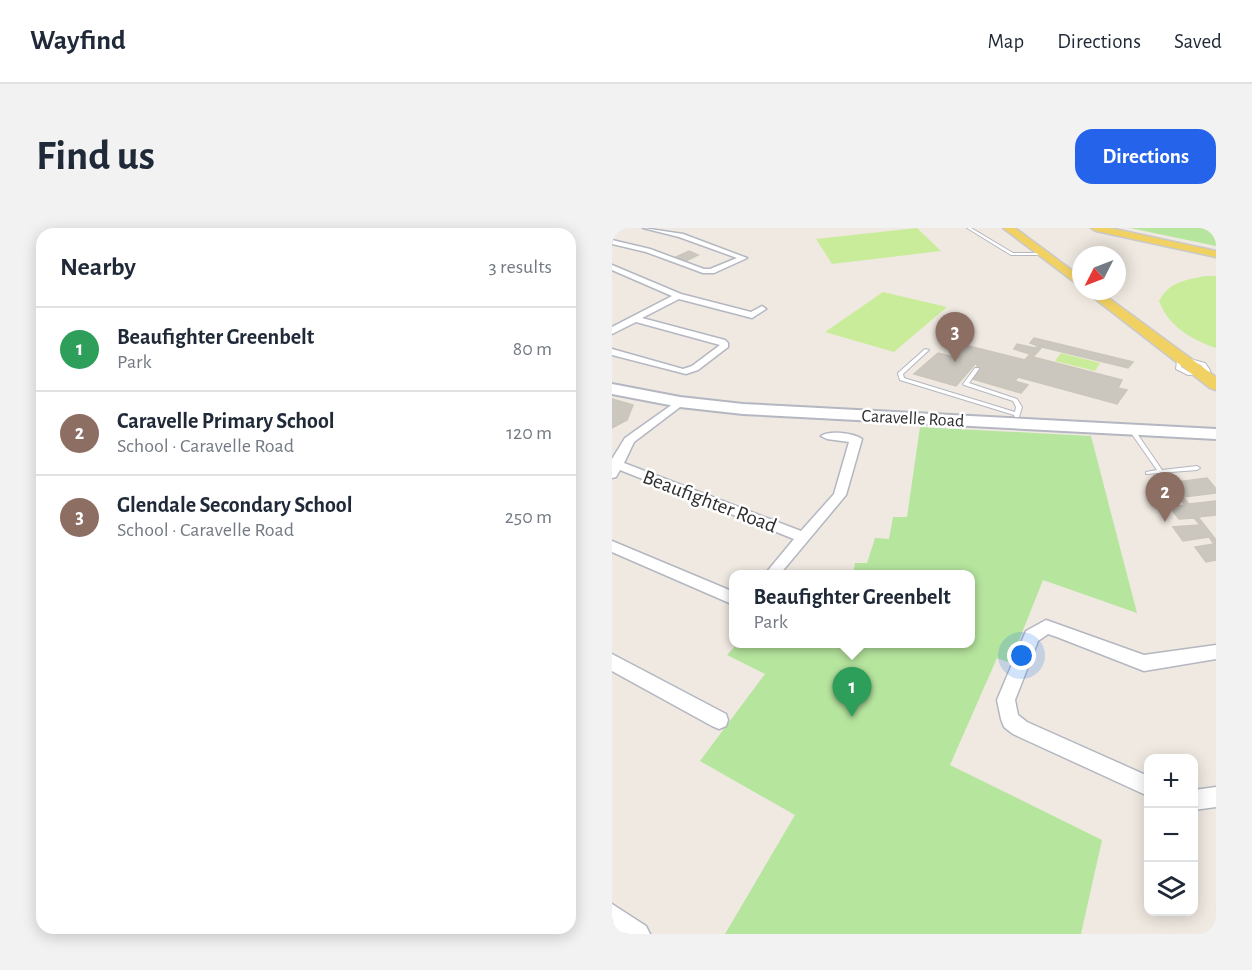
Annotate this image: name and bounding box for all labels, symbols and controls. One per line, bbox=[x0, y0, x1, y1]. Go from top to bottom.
text: Wayfind bbox=[30, 27, 126, 55]
text: Map bbox=[988, 31, 1024, 52]
text: Directions bbox=[1057, 31, 1141, 52]
text: Saved bbox=[1174, 31, 1222, 52]
button: Directions bbox=[1075, 129, 1216, 184]
text: Find us bbox=[36, 135, 155, 177]
north arrow bbox=[1072, 246, 1126, 300]
text: Nearby bbox=[60, 254, 136, 280]
text: 3 results bbox=[488, 257, 552, 277]
pin: 3 bbox=[936, 312, 974, 362]
text: Beaufighter Greenbelt bbox=[117, 326, 314, 348]
text: 1 bbox=[76, 339, 83, 359]
text: 80 m bbox=[513, 339, 552, 359]
text: Park bbox=[117, 352, 152, 372]
street label: Caravelle Road bbox=[861, 407, 965, 431]
text: Caravelle Primary School bbox=[117, 410, 335, 432]
text: 2 bbox=[75, 423, 84, 443]
text: 120 m bbox=[506, 423, 552, 443]
text: School · Caravelle Road bbox=[117, 436, 294, 456]
street label: Beaufighter Road bbox=[640, 466, 780, 537]
pin: 2 bbox=[1146, 472, 1184, 522]
text: Glendale Secondary School bbox=[117, 494, 352, 516]
text: 3 bbox=[75, 507, 84, 527]
text: 250 m bbox=[505, 507, 552, 527]
text: School · Caravelle Road bbox=[117, 520, 294, 540]
popup bbox=[729, 570, 975, 648]
text: Beaufighter Greenbelt bbox=[753, 586, 951, 608]
text: Park bbox=[753, 612, 788, 632]
your location bbox=[1007, 641, 1036, 670]
pin: 1 bbox=[832, 668, 872, 717]
map controls bbox=[1144, 754, 1198, 916]
button: + bbox=[1144, 754, 1198, 808]
button: − bbox=[1144, 808, 1198, 862]
button: layers bbox=[1144, 862, 1198, 916]

